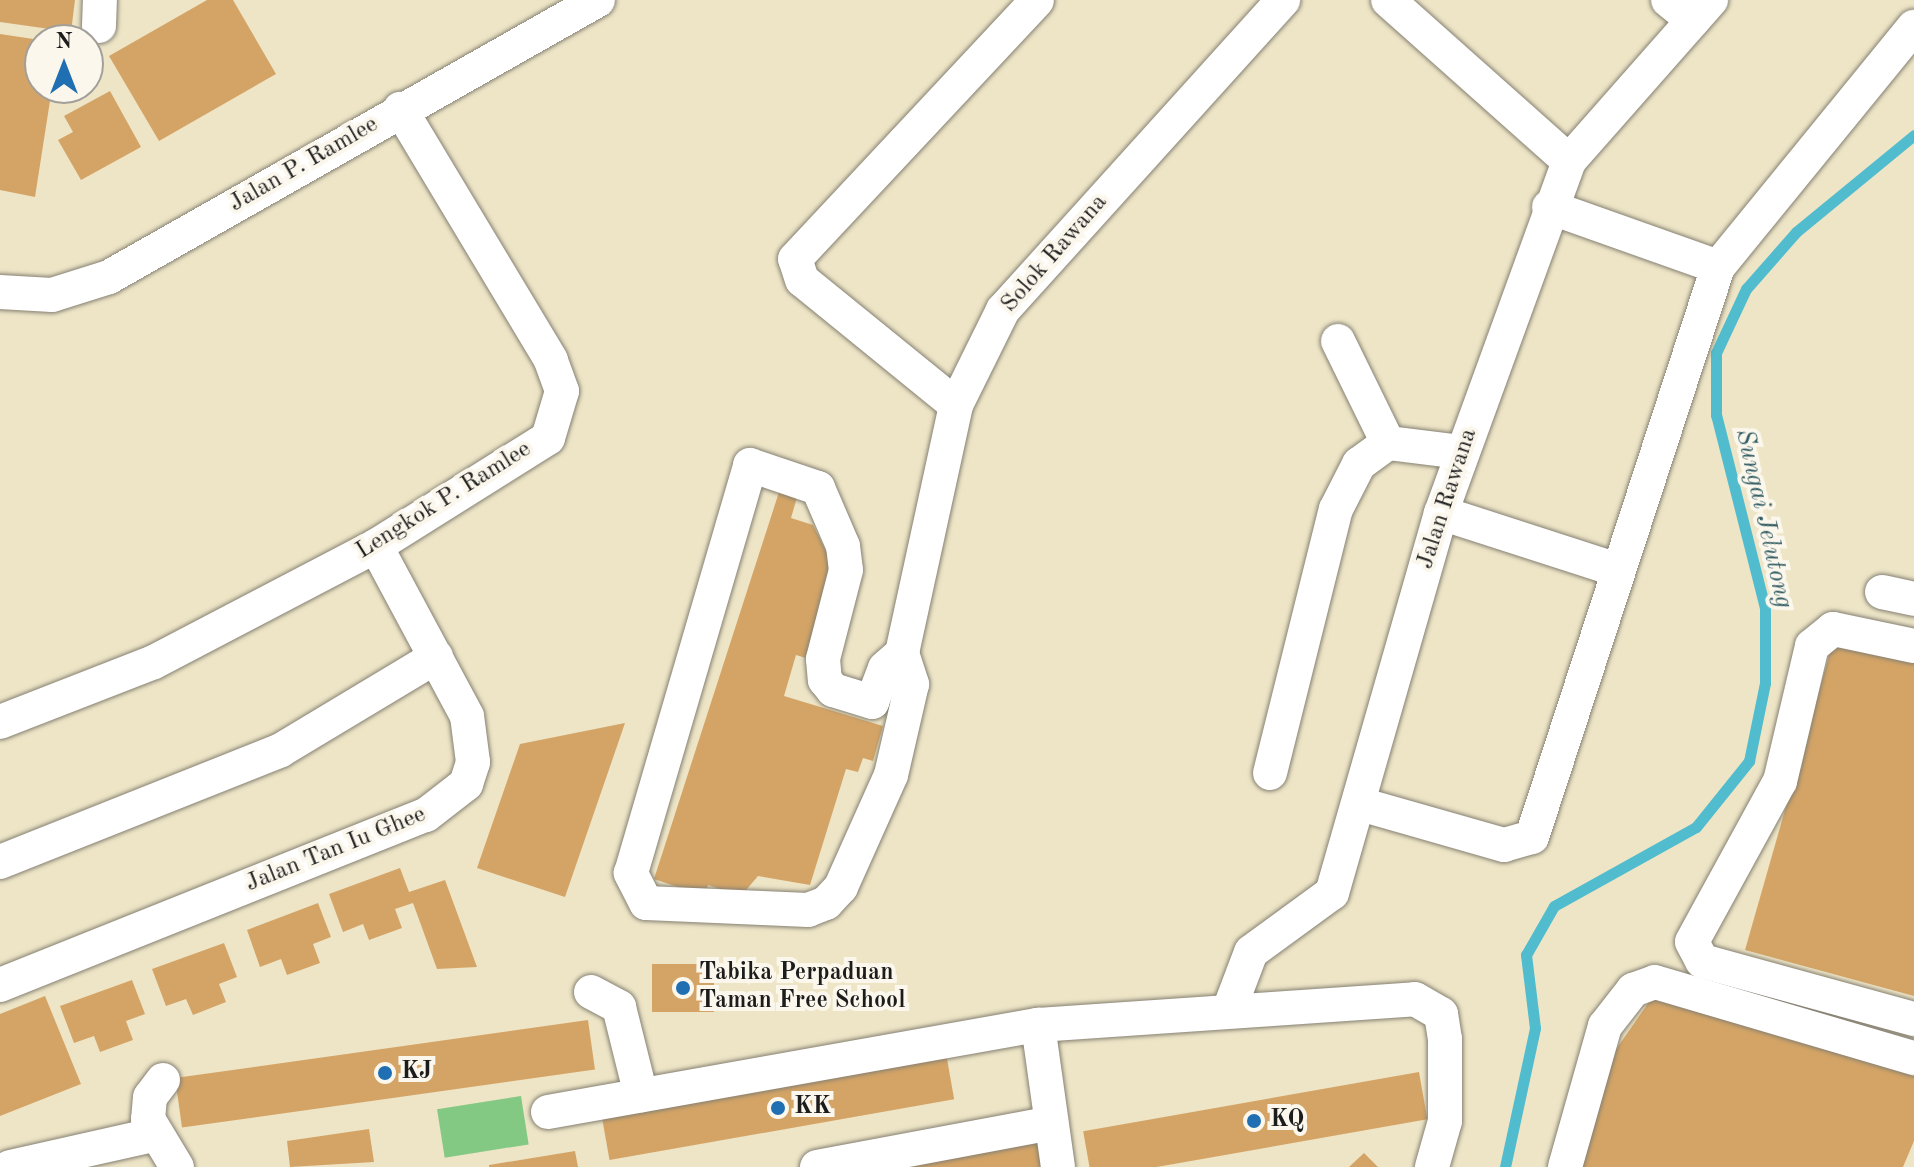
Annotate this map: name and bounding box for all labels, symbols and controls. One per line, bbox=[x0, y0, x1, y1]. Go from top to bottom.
north arrow bbox=[24, 24, 104, 104]
text: N bbox=[56, 31, 72, 53]
street label: Jalan P. Ramlee bbox=[224, 111, 384, 219]
street label: Solok Rawana bbox=[996, 189, 1114, 319]
street label: Jalan Rawana bbox=[1412, 425, 1484, 573]
water label: Sungai Jelutong bbox=[1727, 426, 1799, 612]
street label: Lengkok P. Ramlee bbox=[351, 436, 537, 566]
street label: Jalan Tan Iu Ghee bbox=[242, 801, 430, 899]
place label: Tabika Perpaduan Taman Free School bbox=[699, 960, 906, 1016]
marker: Tabika Perpaduan Taman Free School bbox=[674, 979, 692, 997]
place label: KJ bbox=[401, 1059, 432, 1087]
marker: KJ bbox=[376, 1064, 394, 1082]
place label: KK bbox=[794, 1094, 831, 1122]
marker: KK bbox=[769, 1099, 787, 1117]
place label: KQ bbox=[1270, 1107, 1304, 1135]
marker: KQ bbox=[1245, 1112, 1263, 1130]

